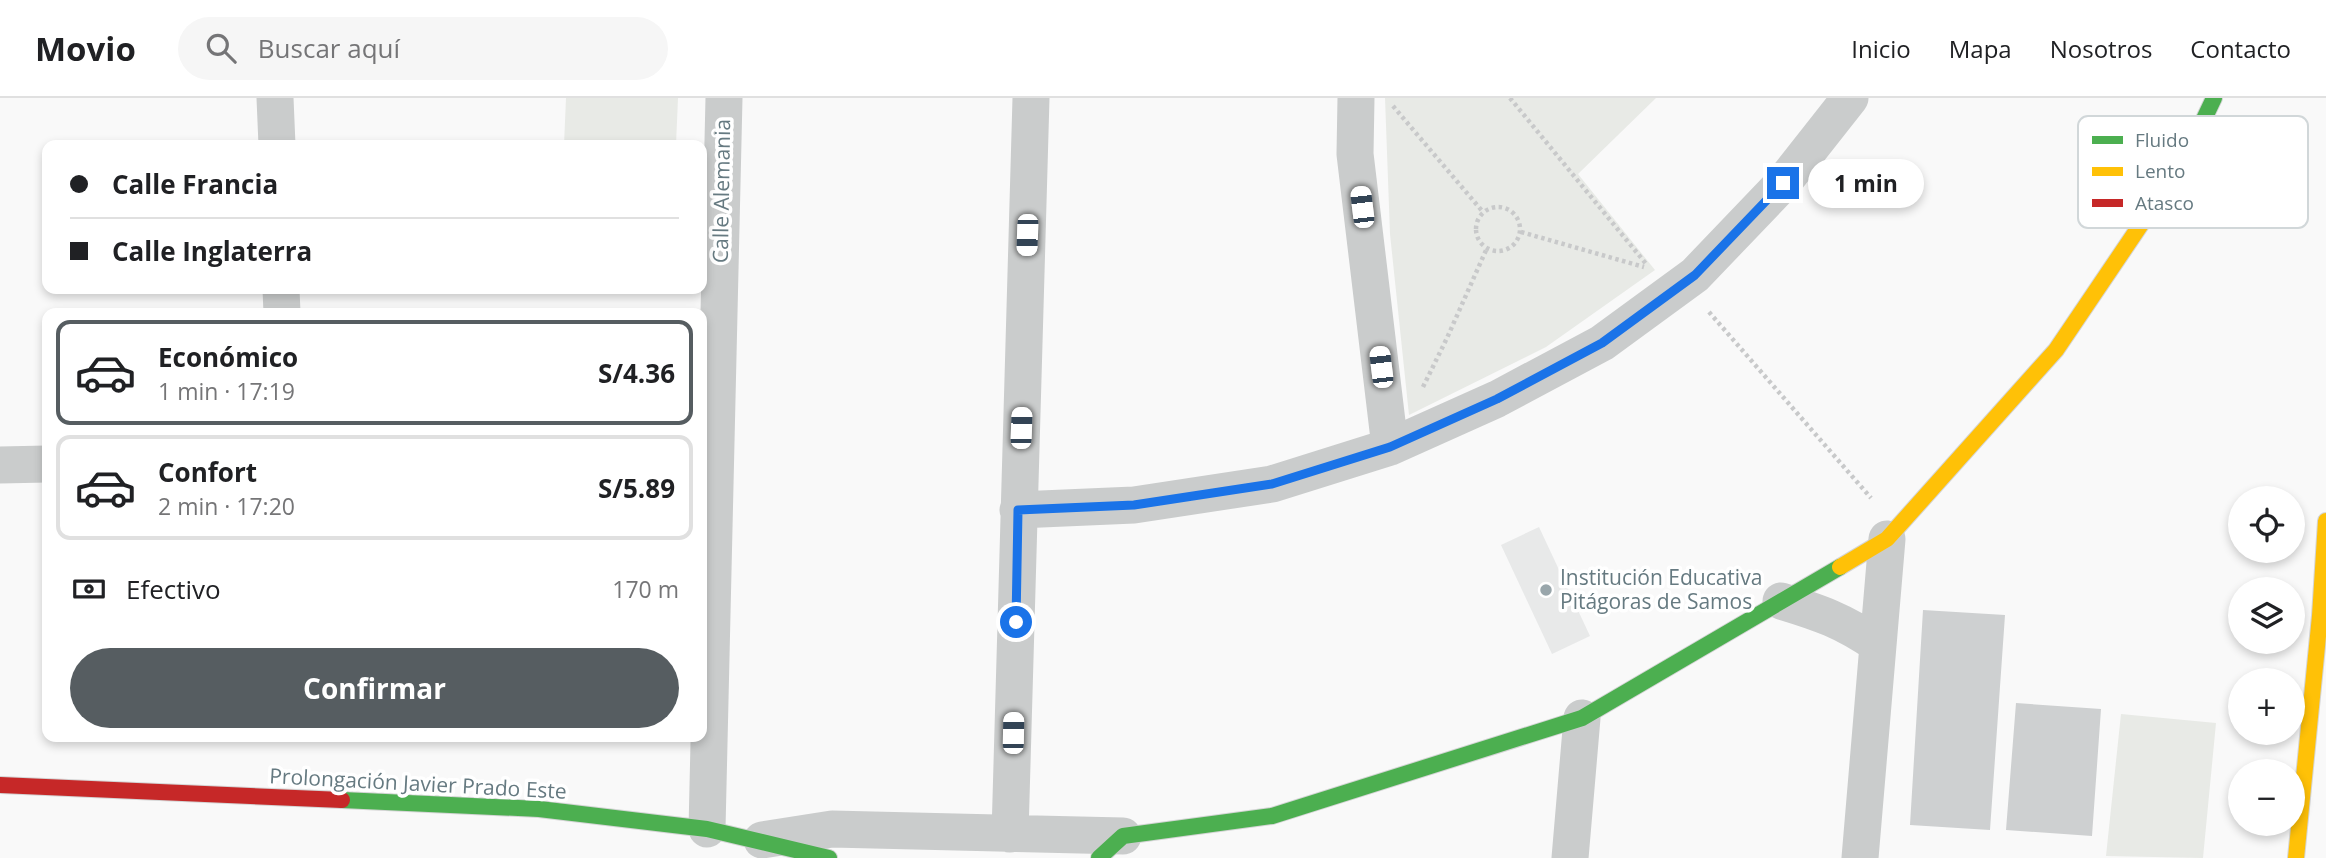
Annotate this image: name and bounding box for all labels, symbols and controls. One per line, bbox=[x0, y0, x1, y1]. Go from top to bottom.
search box bbox=[178, 17, 668, 80]
text: Movio bbox=[35, 26, 136, 71]
icon: search bbox=[202, 29, 240, 67]
text: Buscar aquí bbox=[258, 30, 400, 66]
text: Inicio bbox=[1851, 32, 1911, 65]
text: Mapa bbox=[1949, 32, 2012, 65]
text: Nosotros bbox=[2050, 32, 2152, 65]
text: Contacto bbox=[2190, 32, 2291, 65]
legend bbox=[2078, 116, 2308, 228]
street label: Calle Alemania bbox=[706, 119, 736, 263]
text: Fluido bbox=[2135, 127, 2189, 153]
callout: 1 min bbox=[1808, 158, 1923, 208]
text: Lento bbox=[2135, 158, 2185, 184]
text: Calle Francia bbox=[112, 166, 278, 202]
route end bbox=[1767, 167, 1799, 199]
text: 1 min bbox=[1834, 167, 1898, 199]
car bbox=[1350, 185, 1375, 229]
text: Atasco bbox=[2135, 190, 2194, 216]
car bbox=[1016, 214, 1039, 256]
text: Calle Inglaterra bbox=[112, 233, 312, 269]
text: Económico bbox=[158, 339, 298, 375]
icon: car bbox=[74, 341, 137, 404]
car bbox=[1369, 345, 1394, 389]
text: S/4.36 bbox=[598, 355, 675, 391]
text: 1 min · 17:19 bbox=[158, 375, 295, 407]
car bbox=[1010, 407, 1033, 449]
text: Confort bbox=[158, 454, 257, 490]
icon: car bbox=[74, 456, 137, 519]
text: S/5.89 bbox=[598, 470, 675, 506]
map controls bbox=[2228, 486, 2305, 836]
button: locate bbox=[2228, 486, 2305, 563]
text: 2 min · 17:20 bbox=[158, 490, 295, 522]
place label: Institución Educativa Pitágoras de Samos bbox=[1560, 563, 1762, 615]
icon: cash bbox=[70, 570, 108, 608]
text: Efectivo bbox=[126, 571, 221, 607]
text: 170 m bbox=[612, 573, 679, 605]
button: layers bbox=[2228, 577, 2305, 654]
marker: Institución Educativa Pitágoras de Samos bbox=[1538, 582, 1554, 598]
route start bbox=[1000, 606, 1032, 638]
button: Confirmar bbox=[70, 648, 679, 728]
button: + bbox=[2228, 668, 2305, 745]
car bbox=[1003, 712, 1024, 754]
button: − bbox=[2228, 759, 2305, 836]
street label: Prolongación Javier Prado Este bbox=[269, 761, 567, 805]

